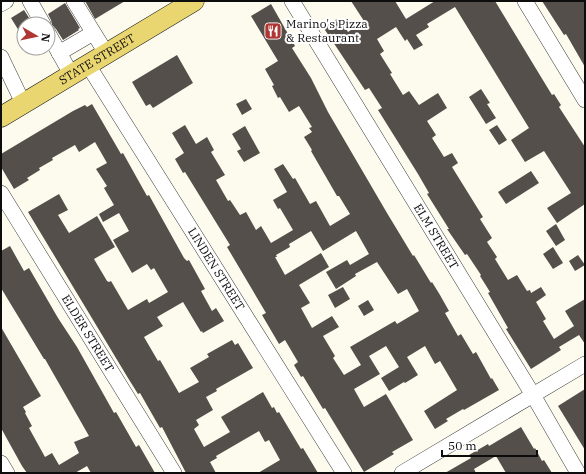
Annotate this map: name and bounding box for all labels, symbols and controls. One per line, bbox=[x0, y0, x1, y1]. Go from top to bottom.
north arrow bbox=[16, 16, 56, 56]
place label: Marino's Pizza & Restaurant bbox=[286, 16, 368, 45]
restaurant icon: Marino's Pizza & Restaurant bbox=[263, 21, 283, 41]
street label: STATE STREET bbox=[56, 30, 138, 87]
text: N bbox=[38, 32, 53, 43]
street label: ELM STREET bbox=[411, 201, 462, 272]
street label: LINDEN STREET bbox=[185, 225, 248, 313]
street label: ELDER STREET bbox=[59, 292, 118, 375]
scale bar bbox=[442, 432, 537, 458]
text: 50 m bbox=[448, 438, 477, 453]

